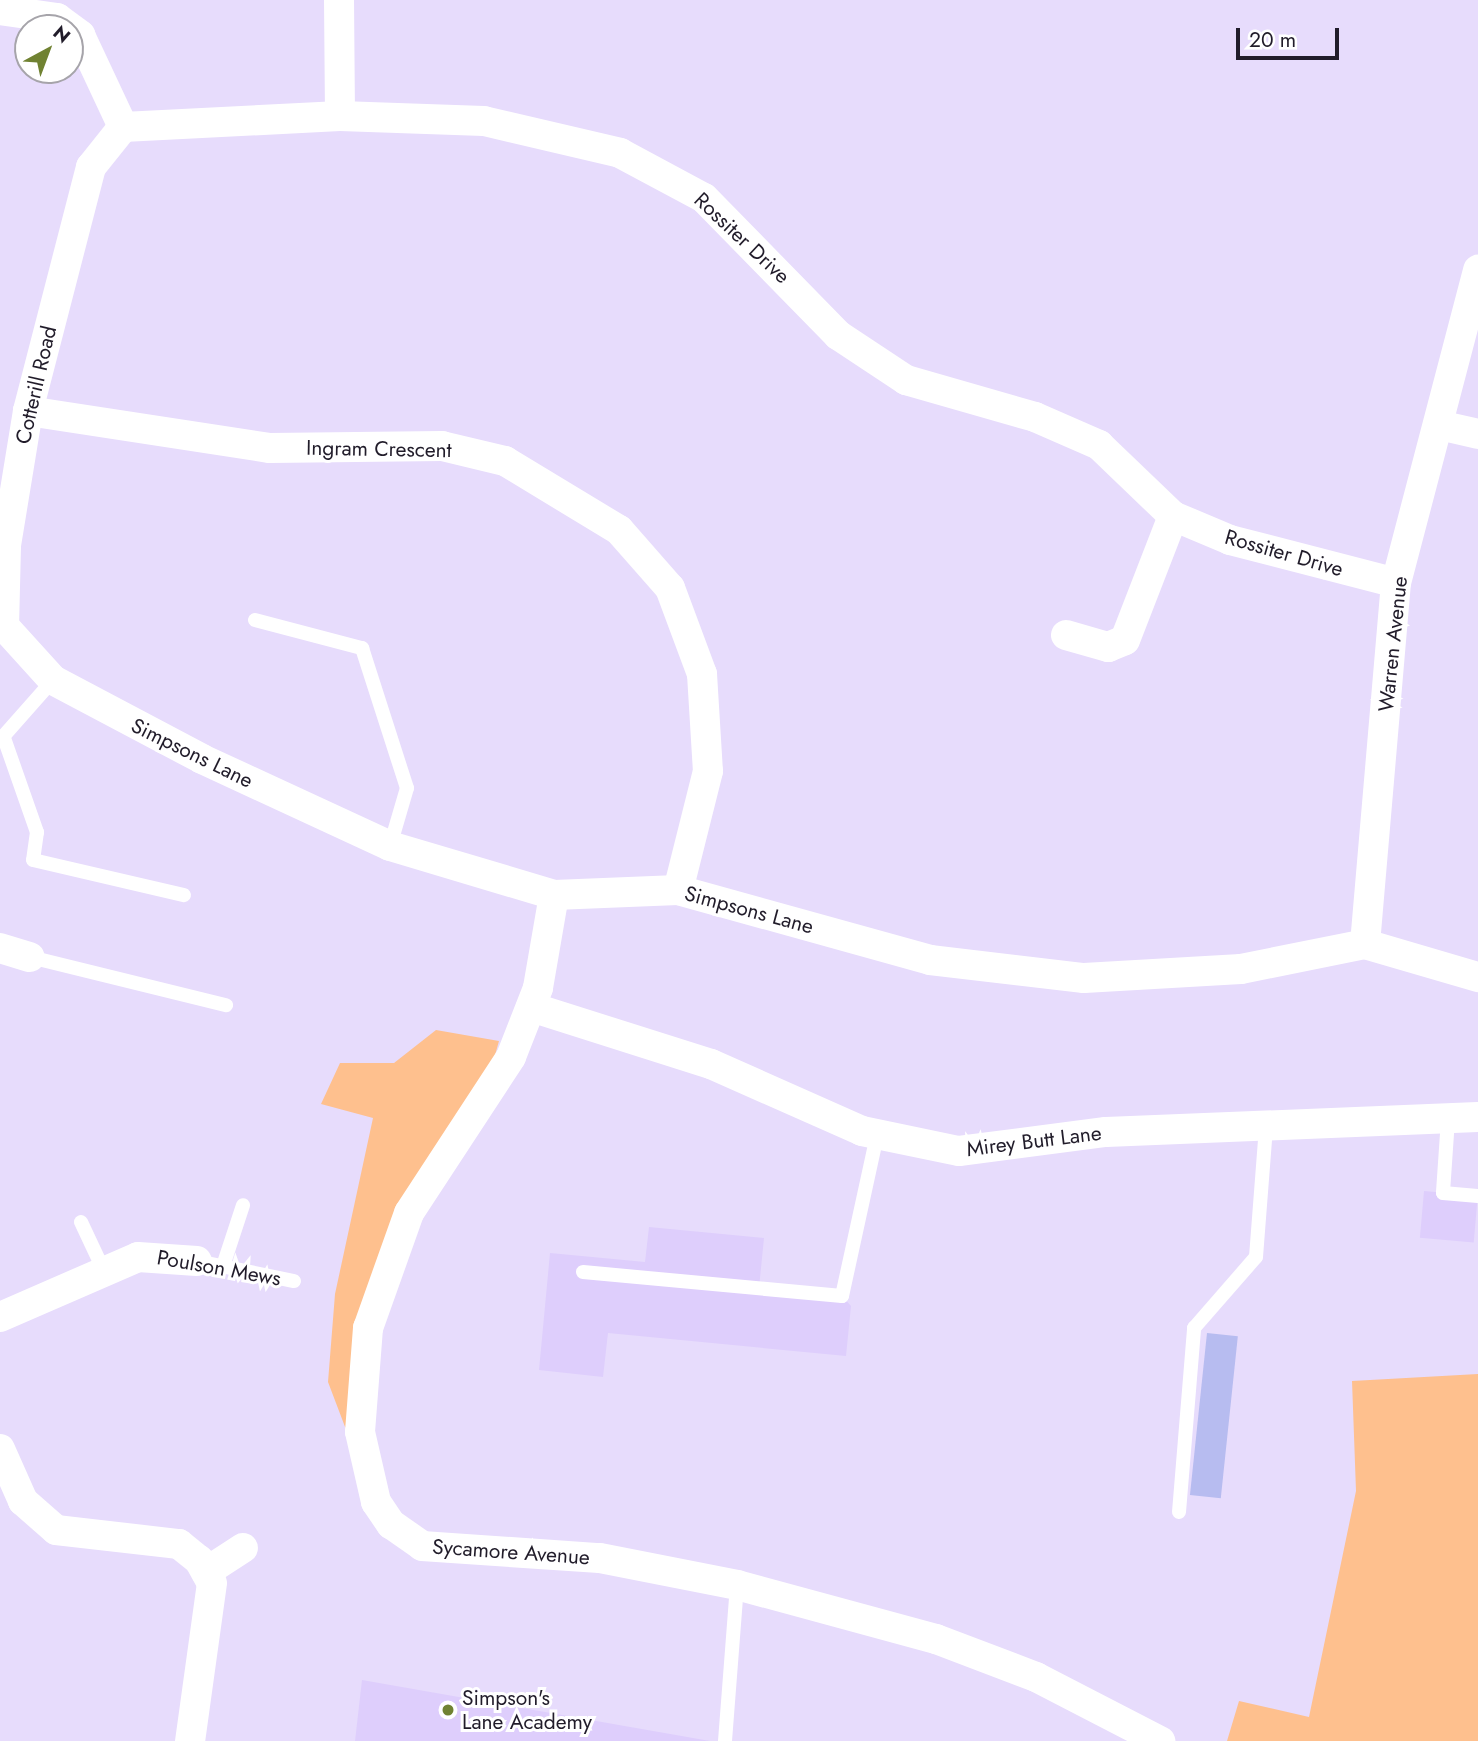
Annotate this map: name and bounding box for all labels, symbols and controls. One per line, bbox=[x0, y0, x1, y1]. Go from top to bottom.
north arrow bbox=[14, 14, 84, 84]
scale bar bbox=[1240, 14, 1343, 58]
text: N bbox=[47, 19, 76, 49]
text: 20 m bbox=[1249, 25, 1296, 55]
street label: Rossiter Drive bbox=[689, 187, 795, 289]
street label: Cotterill Road bbox=[10, 323, 62, 447]
street label: Ingram Crescent bbox=[306, 435, 452, 463]
street label: Rossiter Drive bbox=[1222, 524, 1346, 582]
street label: Warren Avenue bbox=[1373, 575, 1413, 713]
street label: Simpsons Lane bbox=[127, 713, 257, 793]
street label: Simpsons Lane bbox=[682, 881, 816, 939]
street label: Mirey Butt Lane bbox=[965, 1120, 1103, 1162]
street label: Poulson Mews bbox=[155, 1245, 283, 1291]
street label: Sycamore Avenue bbox=[431, 1534, 591, 1570]
place label: Simpson's Lane Academy bbox=[462, 1685, 592, 1735]
marker: Simpson's Lane Academy bbox=[440, 1702, 456, 1718]

